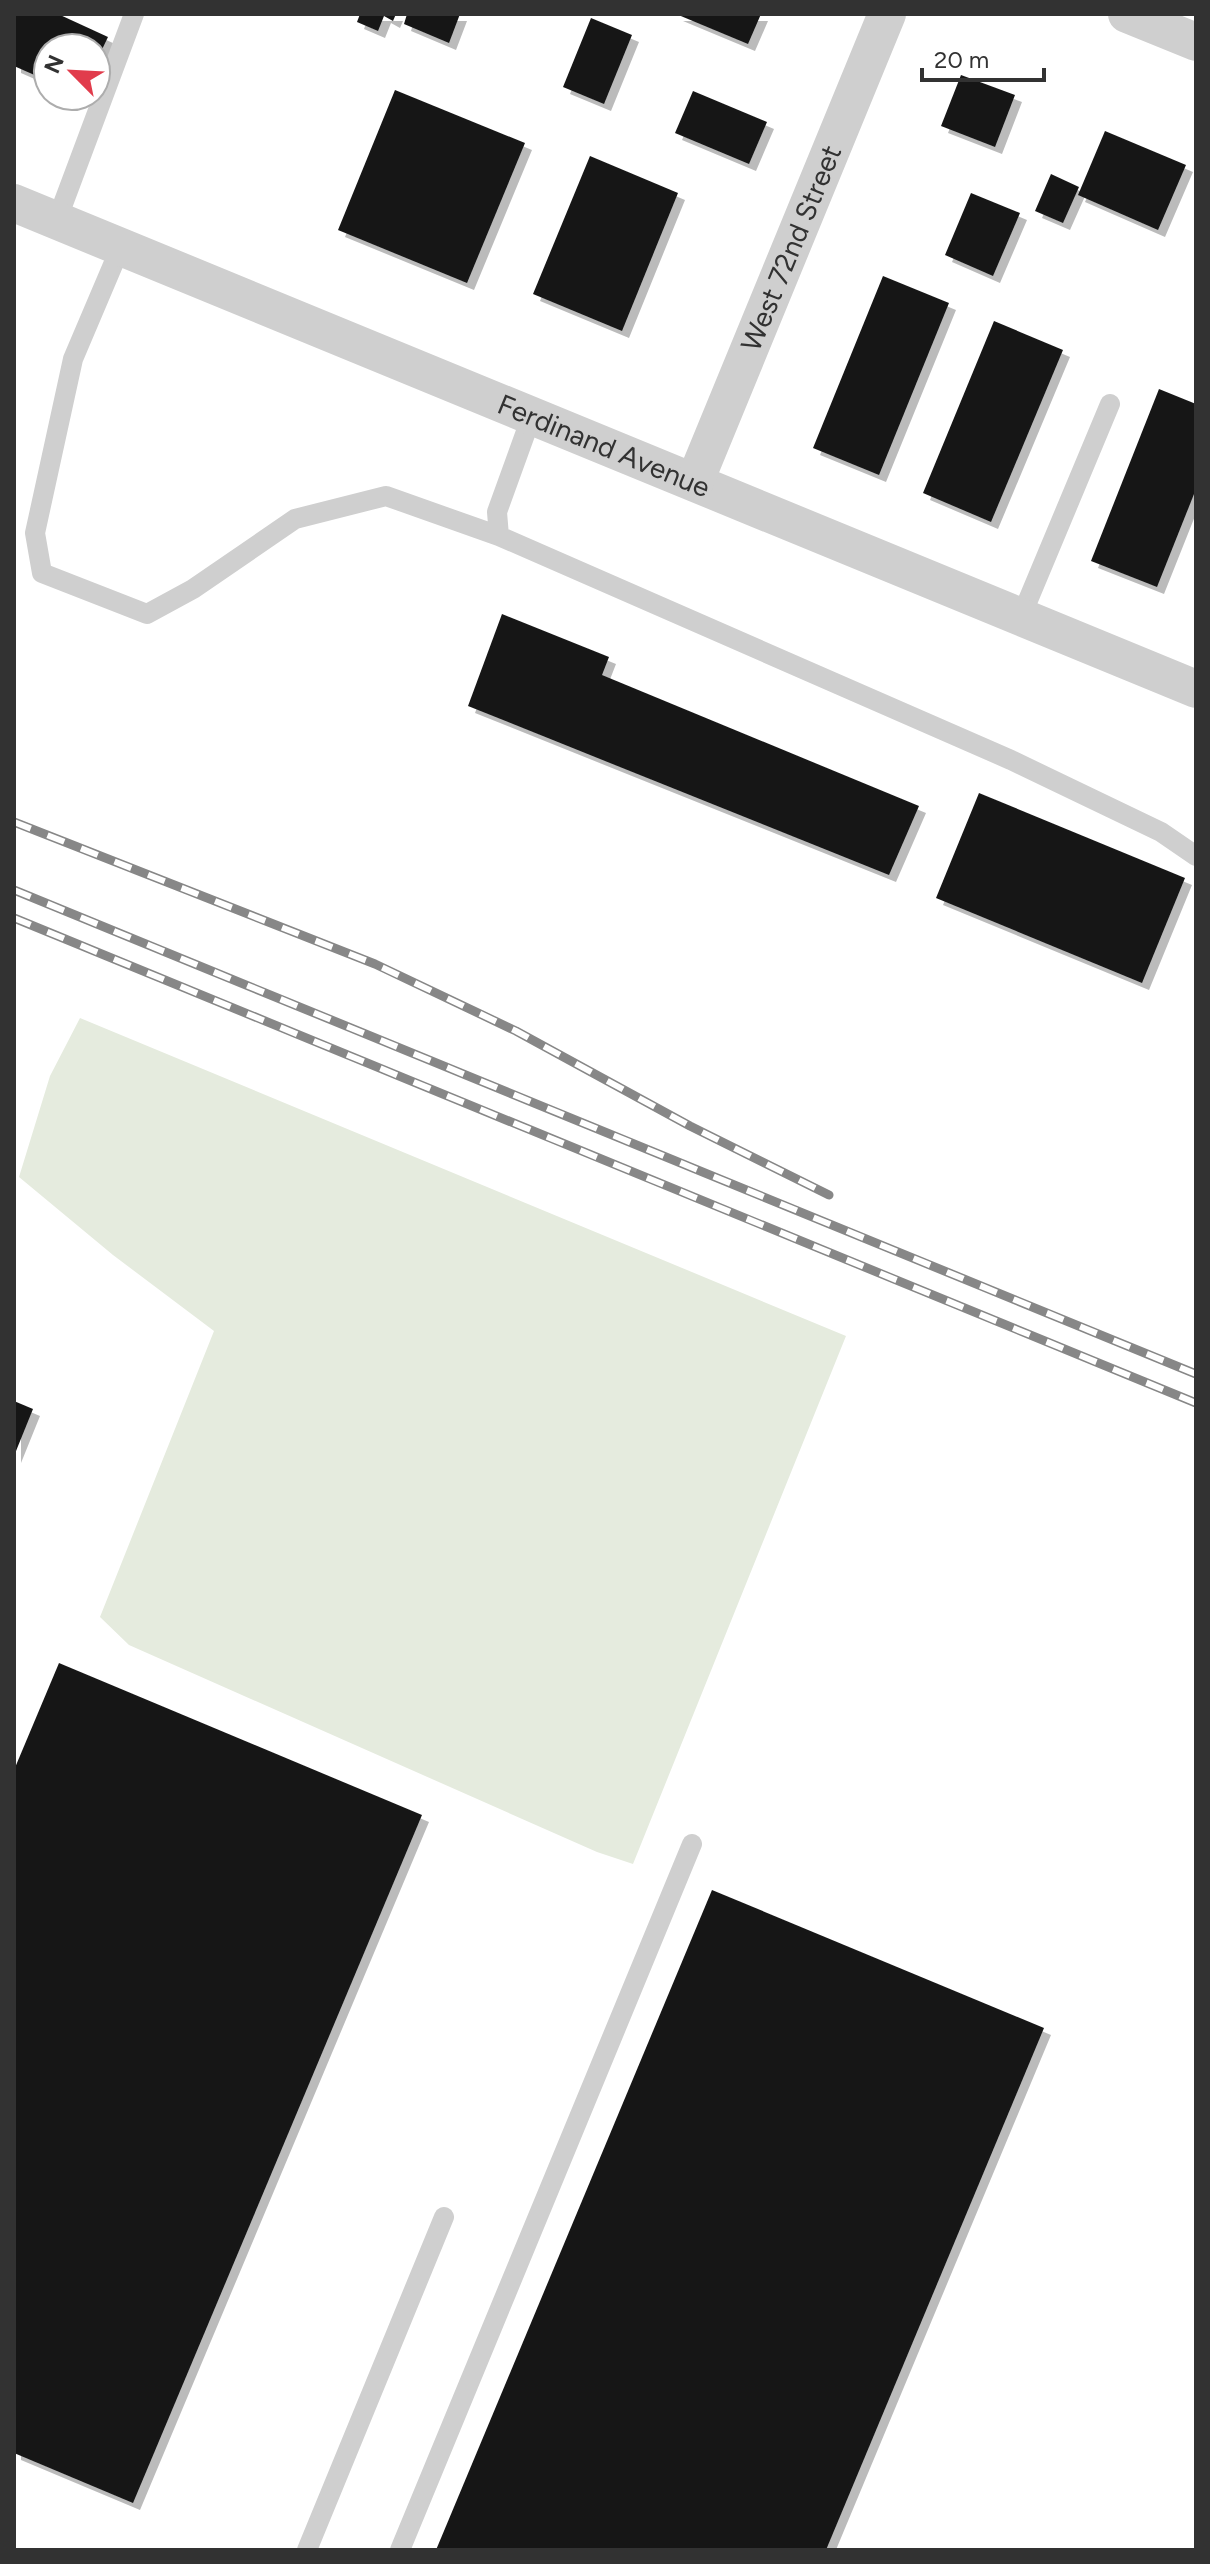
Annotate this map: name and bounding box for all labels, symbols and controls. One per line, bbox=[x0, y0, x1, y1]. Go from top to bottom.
north arrow bbox=[32, 32, 112, 112]
scale bar bbox=[922, 32, 1044, 82]
text: 20 m bbox=[934, 45, 989, 74]
text: N bbox=[38, 51, 70, 77]
street label: West 72nd Street bbox=[733, 140, 848, 356]
street label: Ferdinand Avenue bbox=[493, 387, 715, 504]

